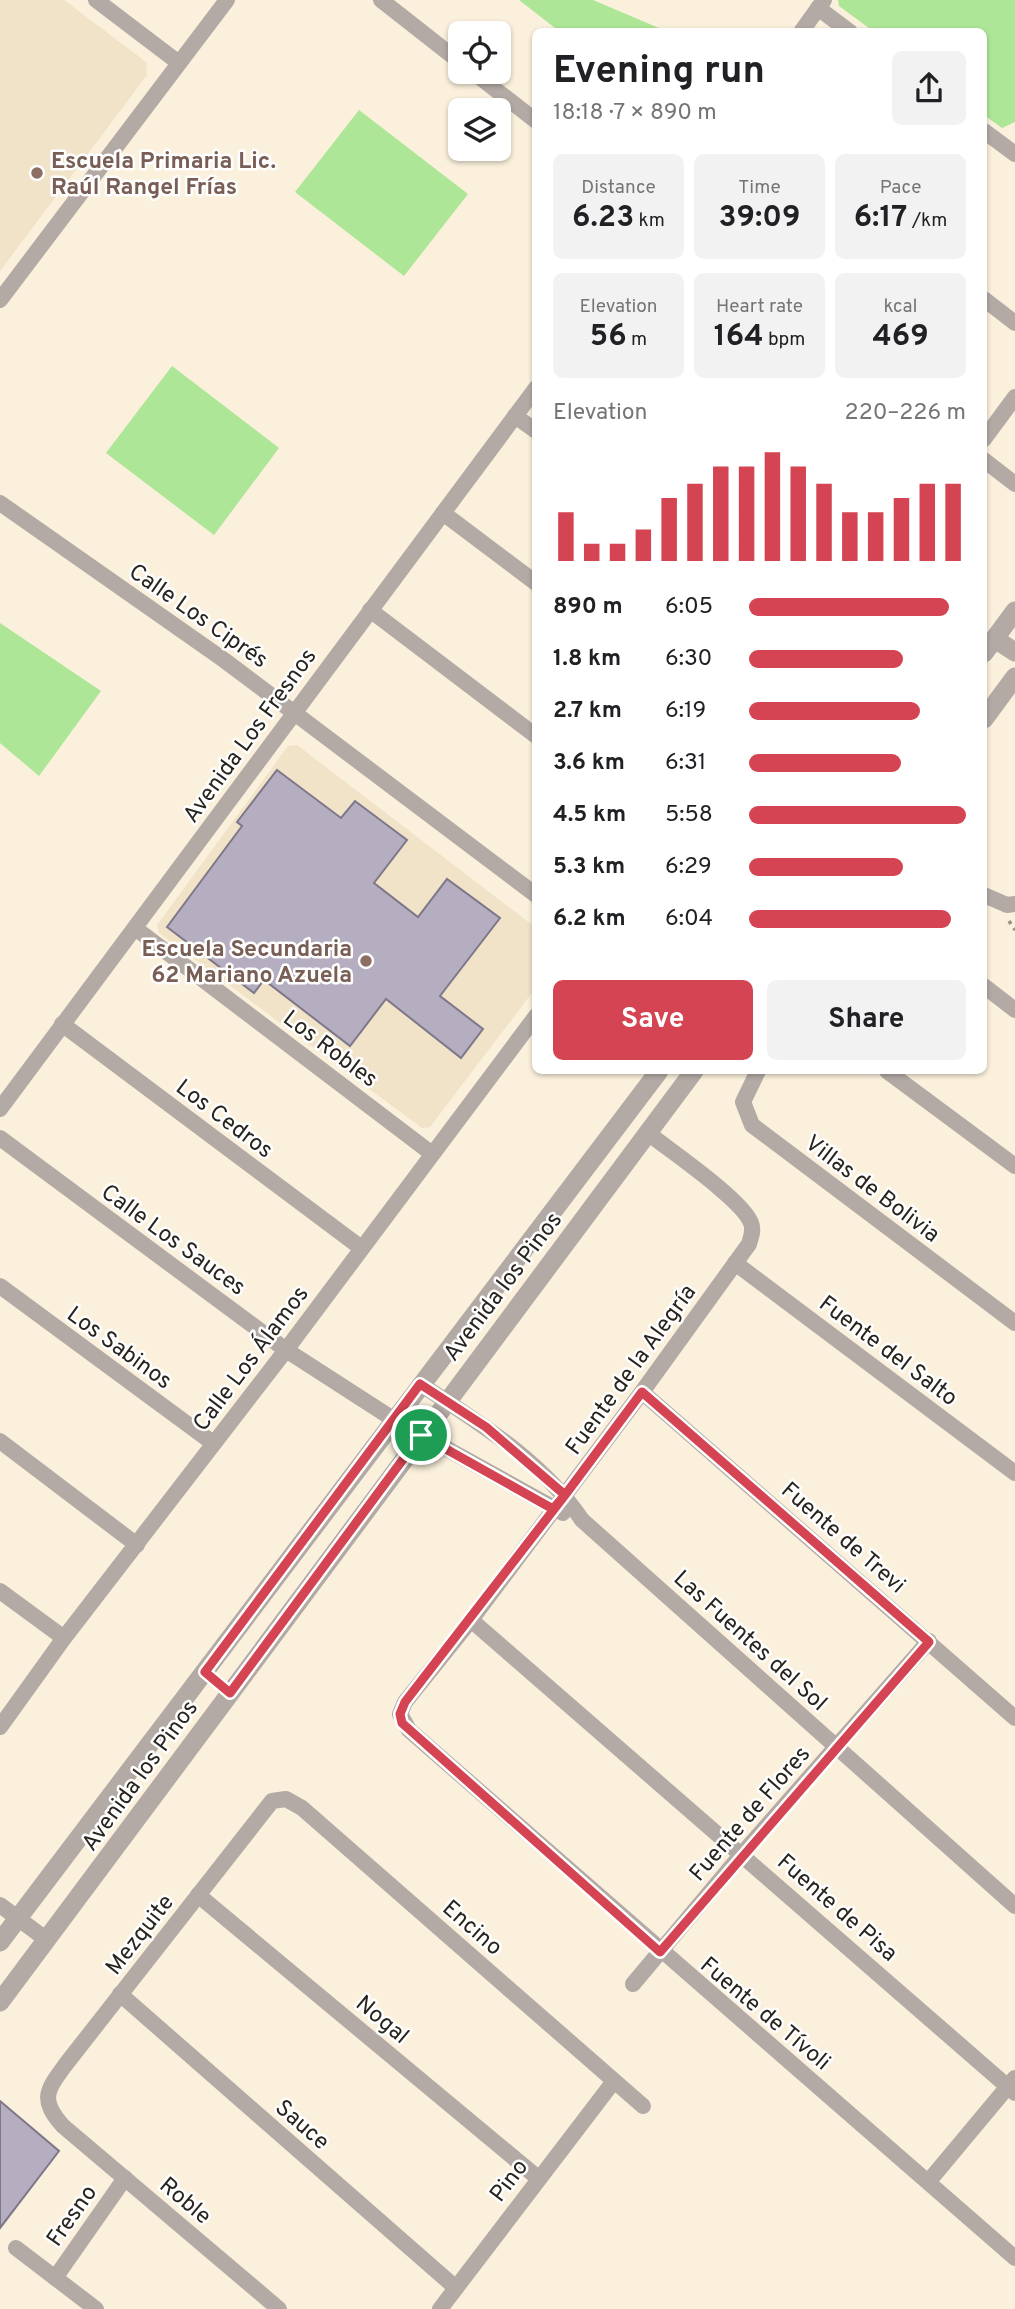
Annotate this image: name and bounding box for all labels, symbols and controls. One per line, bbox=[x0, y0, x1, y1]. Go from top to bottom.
map controls bbox=[448, 21, 511, 161]
button: locate bbox=[448, 21, 511, 84]
text: Evening run bbox=[553, 48, 765, 97]
button: share bbox=[892, 51, 966, 125]
button: layers bbox=[448, 98, 511, 161]
text: 18:18 · 7 × 890 m bbox=[553, 99, 717, 128]
place label: Escuela Primaria Lic. Raúl Rangel Frías bbox=[51, 148, 276, 203]
marker: Escuela Primaria Lic. Raúl Rangel Frías bbox=[29, 165, 45, 181]
text: Distance bbox=[581, 176, 656, 200]
text: Time bbox=[738, 176, 781, 200]
text: Pace bbox=[880, 176, 921, 200]
text: 6.23 bbox=[572, 200, 634, 237]
text: 39:09 bbox=[719, 200, 800, 237]
text: 6:17 bbox=[854, 200, 907, 237]
text: km bbox=[634, 209, 665, 233]
text: /km bbox=[907, 209, 947, 233]
text: Elevation bbox=[579, 295, 658, 319]
text: Heart rate bbox=[716, 295, 803, 319]
text: kcal bbox=[884, 295, 917, 319]
text: 56 bbox=[590, 319, 627, 356]
text: 164 bbox=[714, 319, 763, 356]
text: 469 bbox=[872, 319, 929, 356]
text: m bbox=[627, 328, 647, 352]
text: bpm bbox=[763, 328, 805, 352]
text: Elevation bbox=[553, 399, 648, 428]
text: 220–226 m bbox=[845, 399, 966, 428]
street label: Calle Los Ciprés bbox=[122, 558, 273, 676]
text: 890 m bbox=[553, 593, 623, 622]
text: 6:05 bbox=[665, 593, 713, 622]
street label: Avenida Los Fresnos bbox=[178, 643, 324, 829]
text: 1.8 km bbox=[553, 645, 621, 674]
text: 6:30 bbox=[665, 645, 712, 674]
text: 2.7 km bbox=[553, 697, 622, 726]
text: 6:19 bbox=[665, 697, 706, 726]
text: 3.6 km bbox=[553, 749, 625, 778]
text: 6:31 bbox=[665, 749, 706, 778]
text: 4.5 km bbox=[553, 801, 626, 830]
text: 5:58 bbox=[665, 801, 713, 830]
text: 5.3 km bbox=[553, 853, 625, 882]
text: 6:29 bbox=[665, 853, 712, 882]
text: 6.2 km bbox=[553, 905, 626, 934]
text: 6:04 bbox=[665, 905, 713, 934]
place label: Escuela Secundaria 62 Mariano Azuela bbox=[142, 936, 352, 991]
marker: Escuela Secundaria 62 Mariano Azuela bbox=[358, 953, 374, 969]
button: Save bbox=[553, 980, 753, 1060]
button: Share bbox=[767, 980, 966, 1060]
street label: Los Robles bbox=[276, 1005, 383, 1095]
street label: Los Cedros bbox=[169, 1074, 278, 1166]
street label: Villas de Bolivia bbox=[798, 1130, 945, 1250]
street label: Calle Los Sauces bbox=[95, 1179, 251, 1303]
street label: Avenida los Pinos bbox=[438, 1207, 570, 1368]
street label: Fuente de la Alegría bbox=[560, 1279, 704, 1462]
street label: Calle Los Álamos bbox=[187, 1280, 316, 1438]
street label: Fuente del Salto bbox=[812, 1290, 963, 1414]
street label: Los Sabinos bbox=[60, 1301, 177, 1397]
pin bbox=[391, 1405, 451, 1465]
icon: arrive bbox=[402, 1416, 440, 1454]
street label: Fuente de Trevi bbox=[774, 1477, 911, 1601]
street label: Las Fuentes del Sol bbox=[666, 1565, 832, 1719]
street label: Avenida los Pinos bbox=[76, 1695, 206, 1858]
street label: Fuente de Flores bbox=[684, 1741, 818, 1888]
street label: Fuente de Pisa bbox=[770, 1849, 903, 1969]
street label: Mezquite bbox=[100, 1889, 182, 1982]
street label: Encino bbox=[435, 1895, 507, 1963]
street label: Fuente de Tívoli bbox=[693, 1952, 836, 2078]
street label: Nogal bbox=[349, 1990, 414, 2052]
street label: Sauce bbox=[268, 2094, 335, 2157]
street label: Pino bbox=[484, 2154, 536, 2209]
street label: Roble bbox=[153, 2172, 216, 2232]
street label: Fresno bbox=[41, 2180, 105, 2253]

